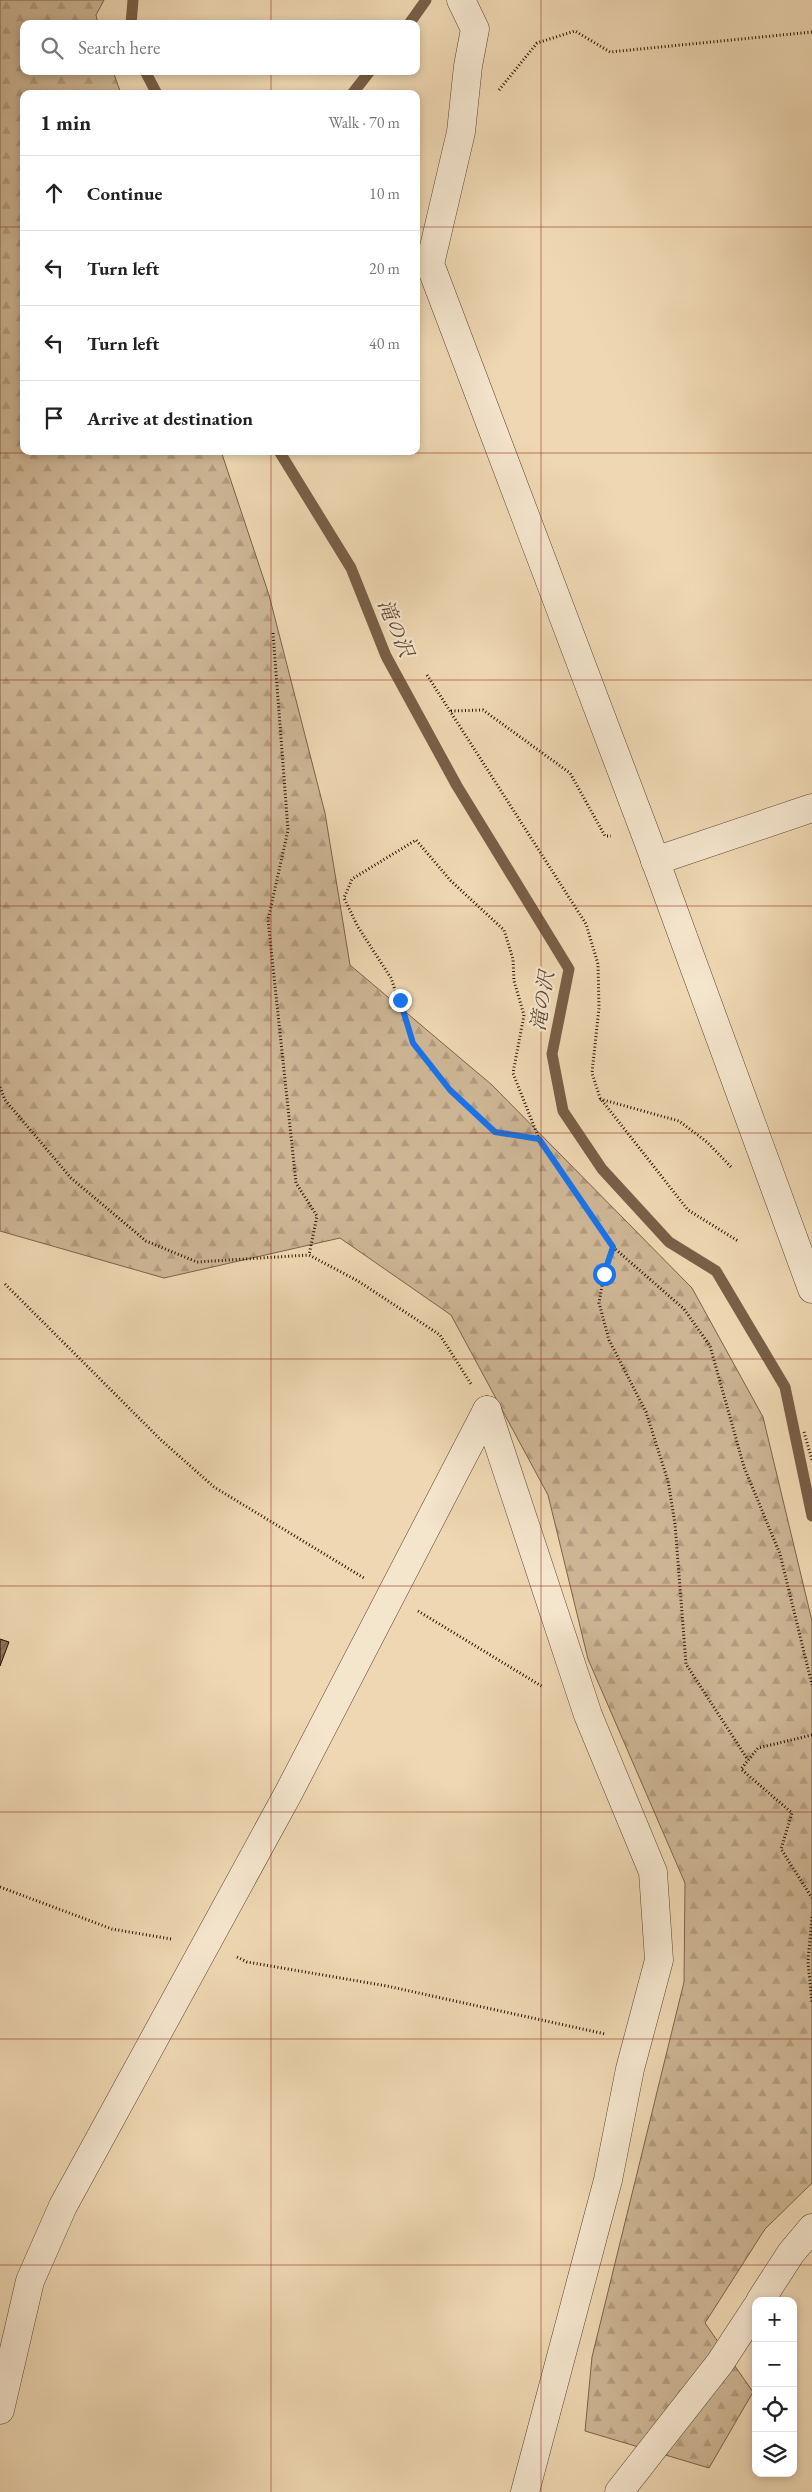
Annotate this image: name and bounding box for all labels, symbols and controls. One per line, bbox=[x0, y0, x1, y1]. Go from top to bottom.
search box bbox=[20, 20, 420, 75]
icon: search bbox=[38, 34, 66, 62]
text: Search here bbox=[78, 35, 160, 60]
text: 1 min bbox=[40, 109, 91, 136]
text: Walk · 70 m bbox=[329, 112, 400, 133]
icon: ahead bbox=[40, 179, 68, 207]
text: Continue bbox=[87, 181, 162, 206]
text: 10 m bbox=[369, 183, 400, 204]
icon: left bbox=[40, 254, 68, 282]
text: Turn left bbox=[87, 256, 159, 281]
text: 20 m bbox=[369, 258, 400, 279]
icon: left bbox=[40, 329, 68, 357]
text: Turn left bbox=[87, 331, 159, 356]
text: 40 m bbox=[369, 333, 400, 354]
icon: arrive bbox=[40, 404, 68, 432]
text: Arrive at destination bbox=[87, 406, 253, 431]
water label: 滝の沢 bbox=[372, 595, 421, 663]
water label: 滝の沢 bbox=[524, 966, 560, 1033]
route end bbox=[389, 989, 412, 1012]
route start bbox=[593, 1263, 616, 1286]
map controls bbox=[752, 2297, 797, 2477]
button: + bbox=[752, 2297, 797, 2342]
button: − bbox=[752, 2342, 797, 2387]
button: locate bbox=[752, 2387, 797, 2432]
button: layers bbox=[752, 2432, 797, 2477]

